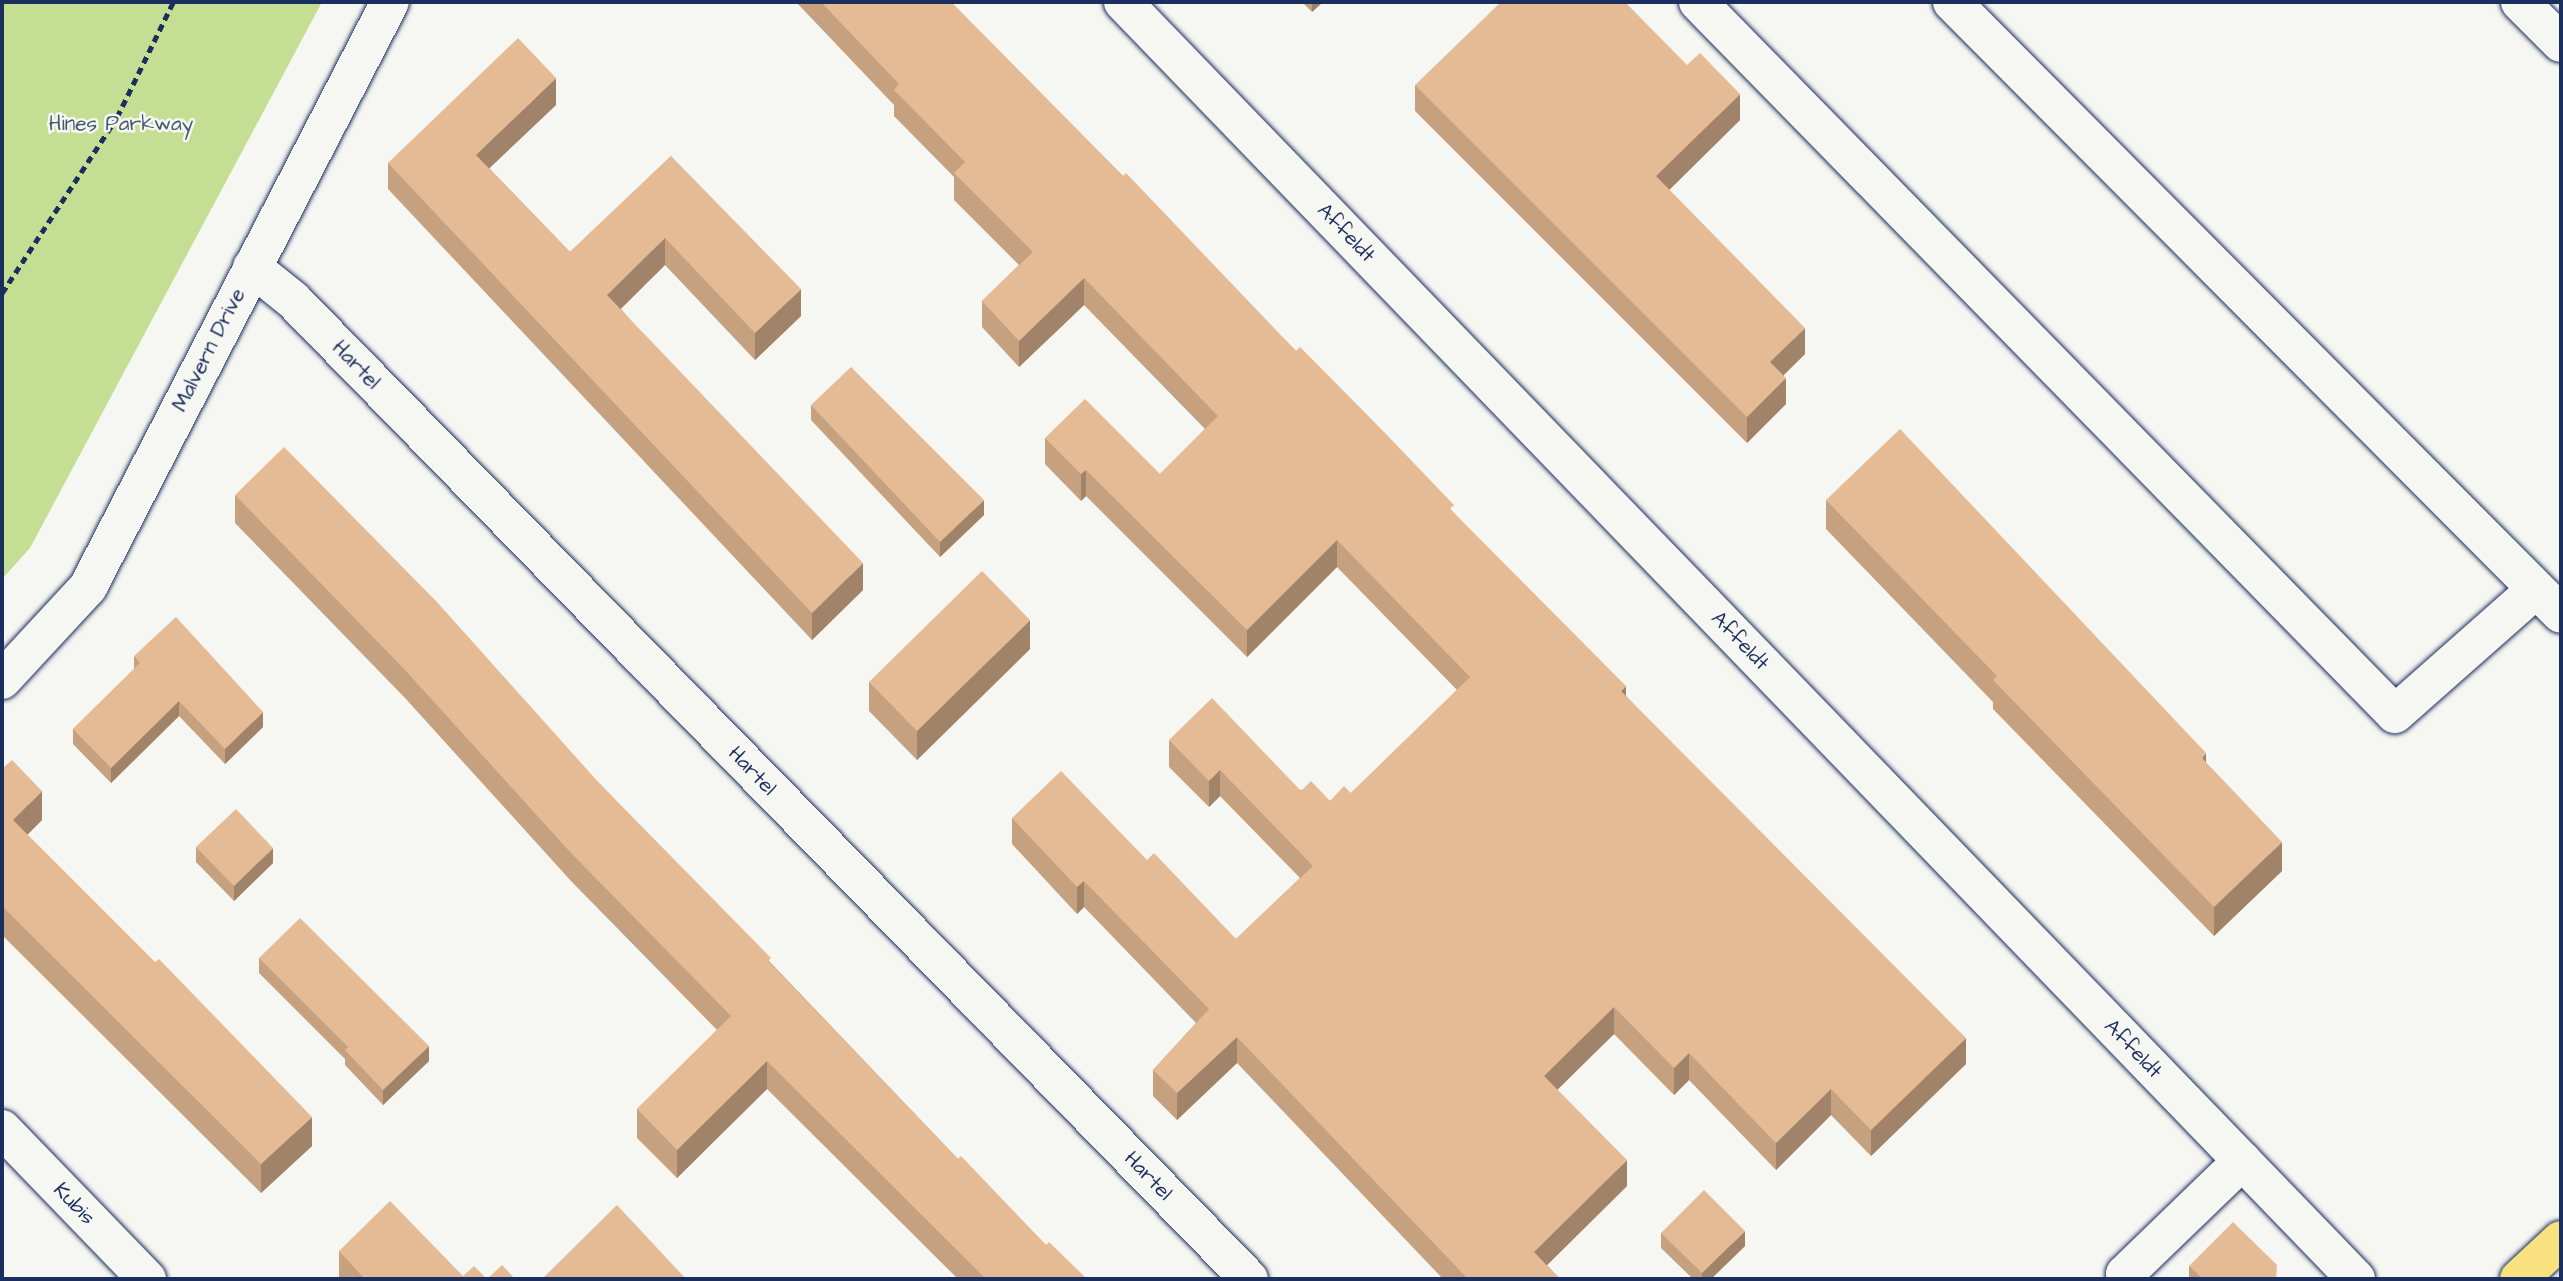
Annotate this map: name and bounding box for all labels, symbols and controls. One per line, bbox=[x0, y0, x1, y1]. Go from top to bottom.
park label: Hines Parkway bbox=[49, 111, 193, 137]
street label: Affeldt bbox=[1312, 198, 1380, 268]
street label: Malvern Drive bbox=[167, 284, 251, 416]
street label: Hartel bbox=[327, 335, 385, 395]
street label: Affeldt bbox=[1706, 606, 1774, 676]
street label: Hartel bbox=[723, 741, 781, 801]
street label: Affeldt bbox=[2099, 1014, 2167, 1084]
street label: Hartel bbox=[1119, 1146, 1177, 1206]
street label: Kubis bbox=[48, 1178, 100, 1230]

